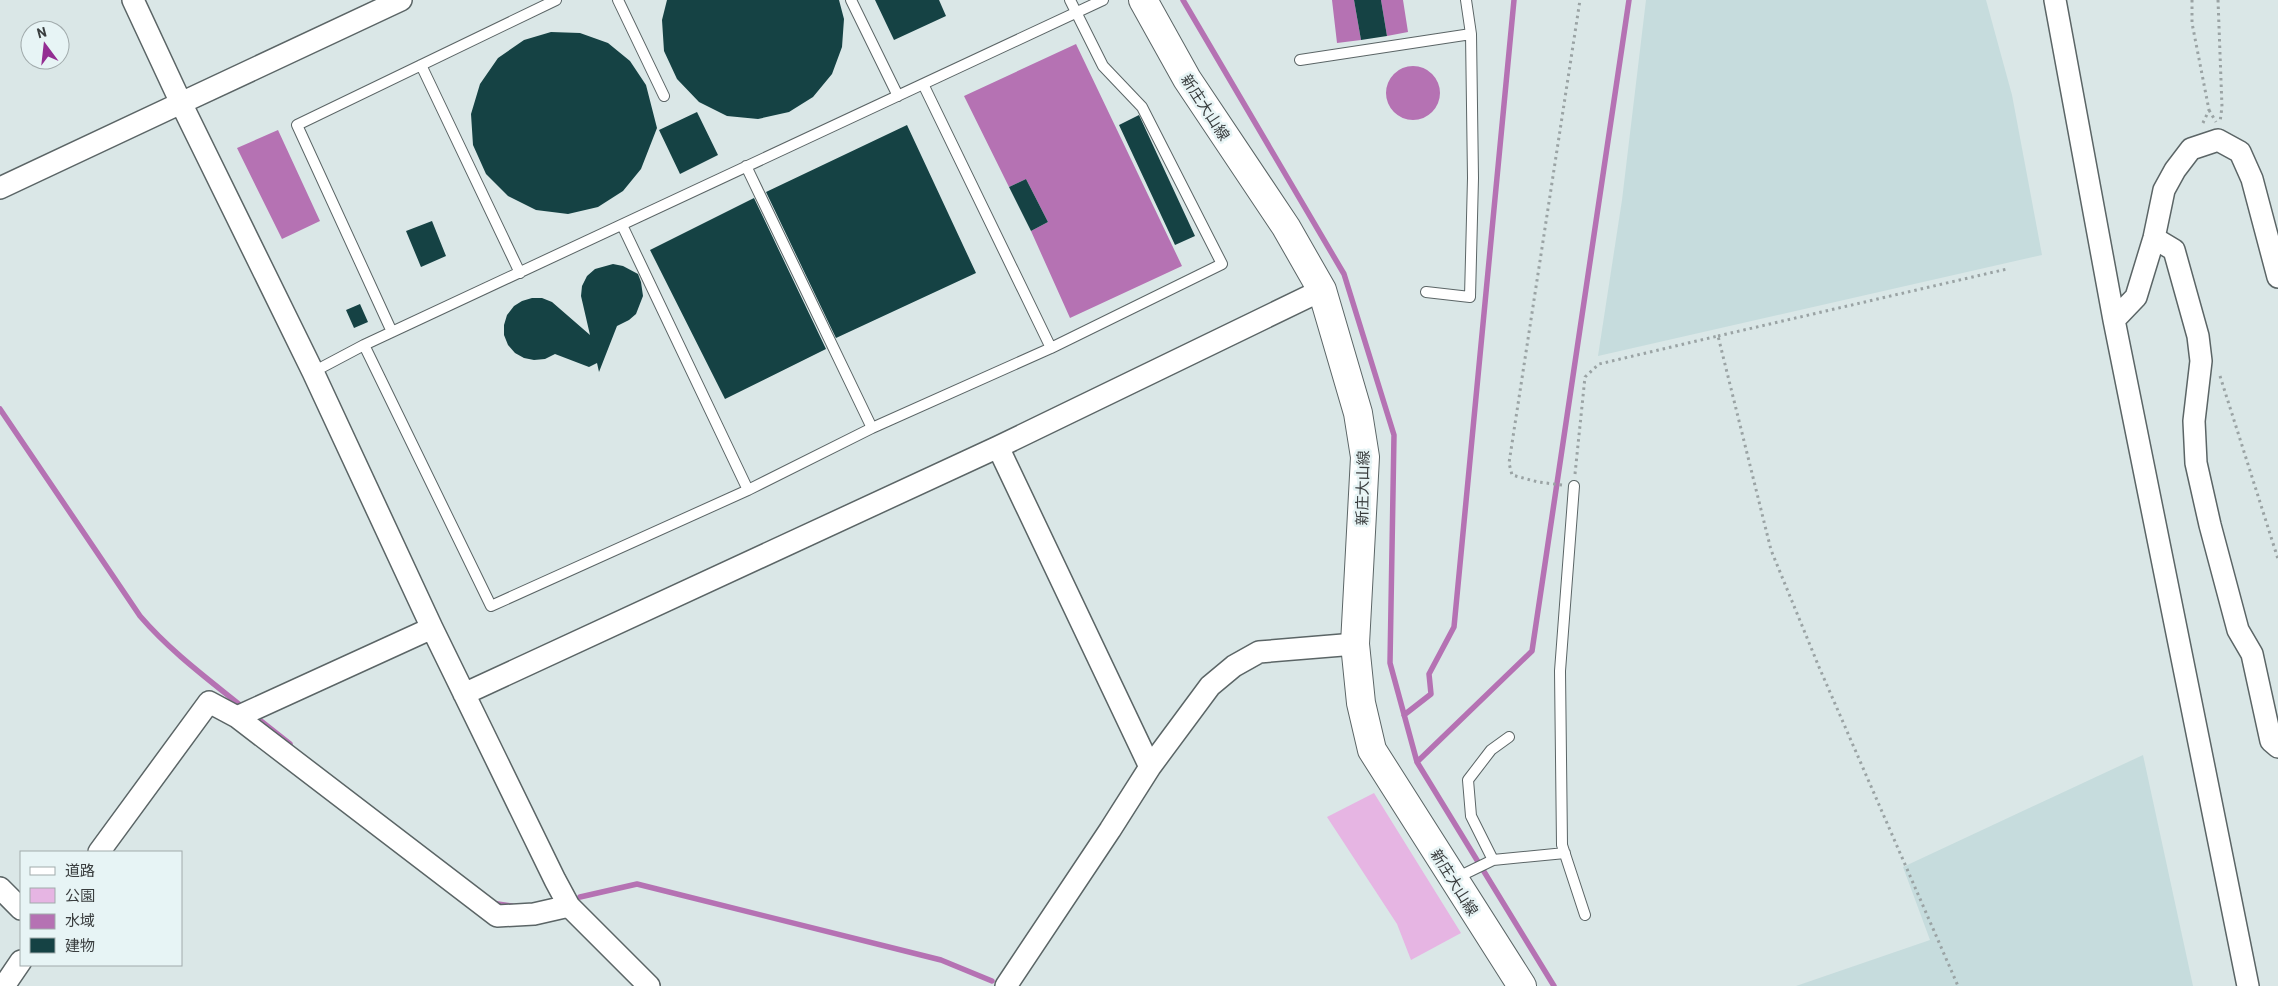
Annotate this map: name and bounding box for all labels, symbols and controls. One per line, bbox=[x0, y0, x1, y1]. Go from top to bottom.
north arrow bbox=[20, 20, 70, 70]
text: N bbox=[35, 23, 48, 41]
street label: 新庄大山線 bbox=[1178, 71, 1234, 143]
street label: 新庄大山線 bbox=[1352, 450, 1372, 526]
street label: 新庄大山線 bbox=[1427, 845, 1483, 919]
legend bbox=[20, 851, 182, 966]
text: 道路 bbox=[65, 861, 95, 879]
text: 公園 bbox=[65, 886, 95, 904]
text: 水域 bbox=[65, 911, 95, 929]
text: 建物 bbox=[65, 936, 95, 954]

